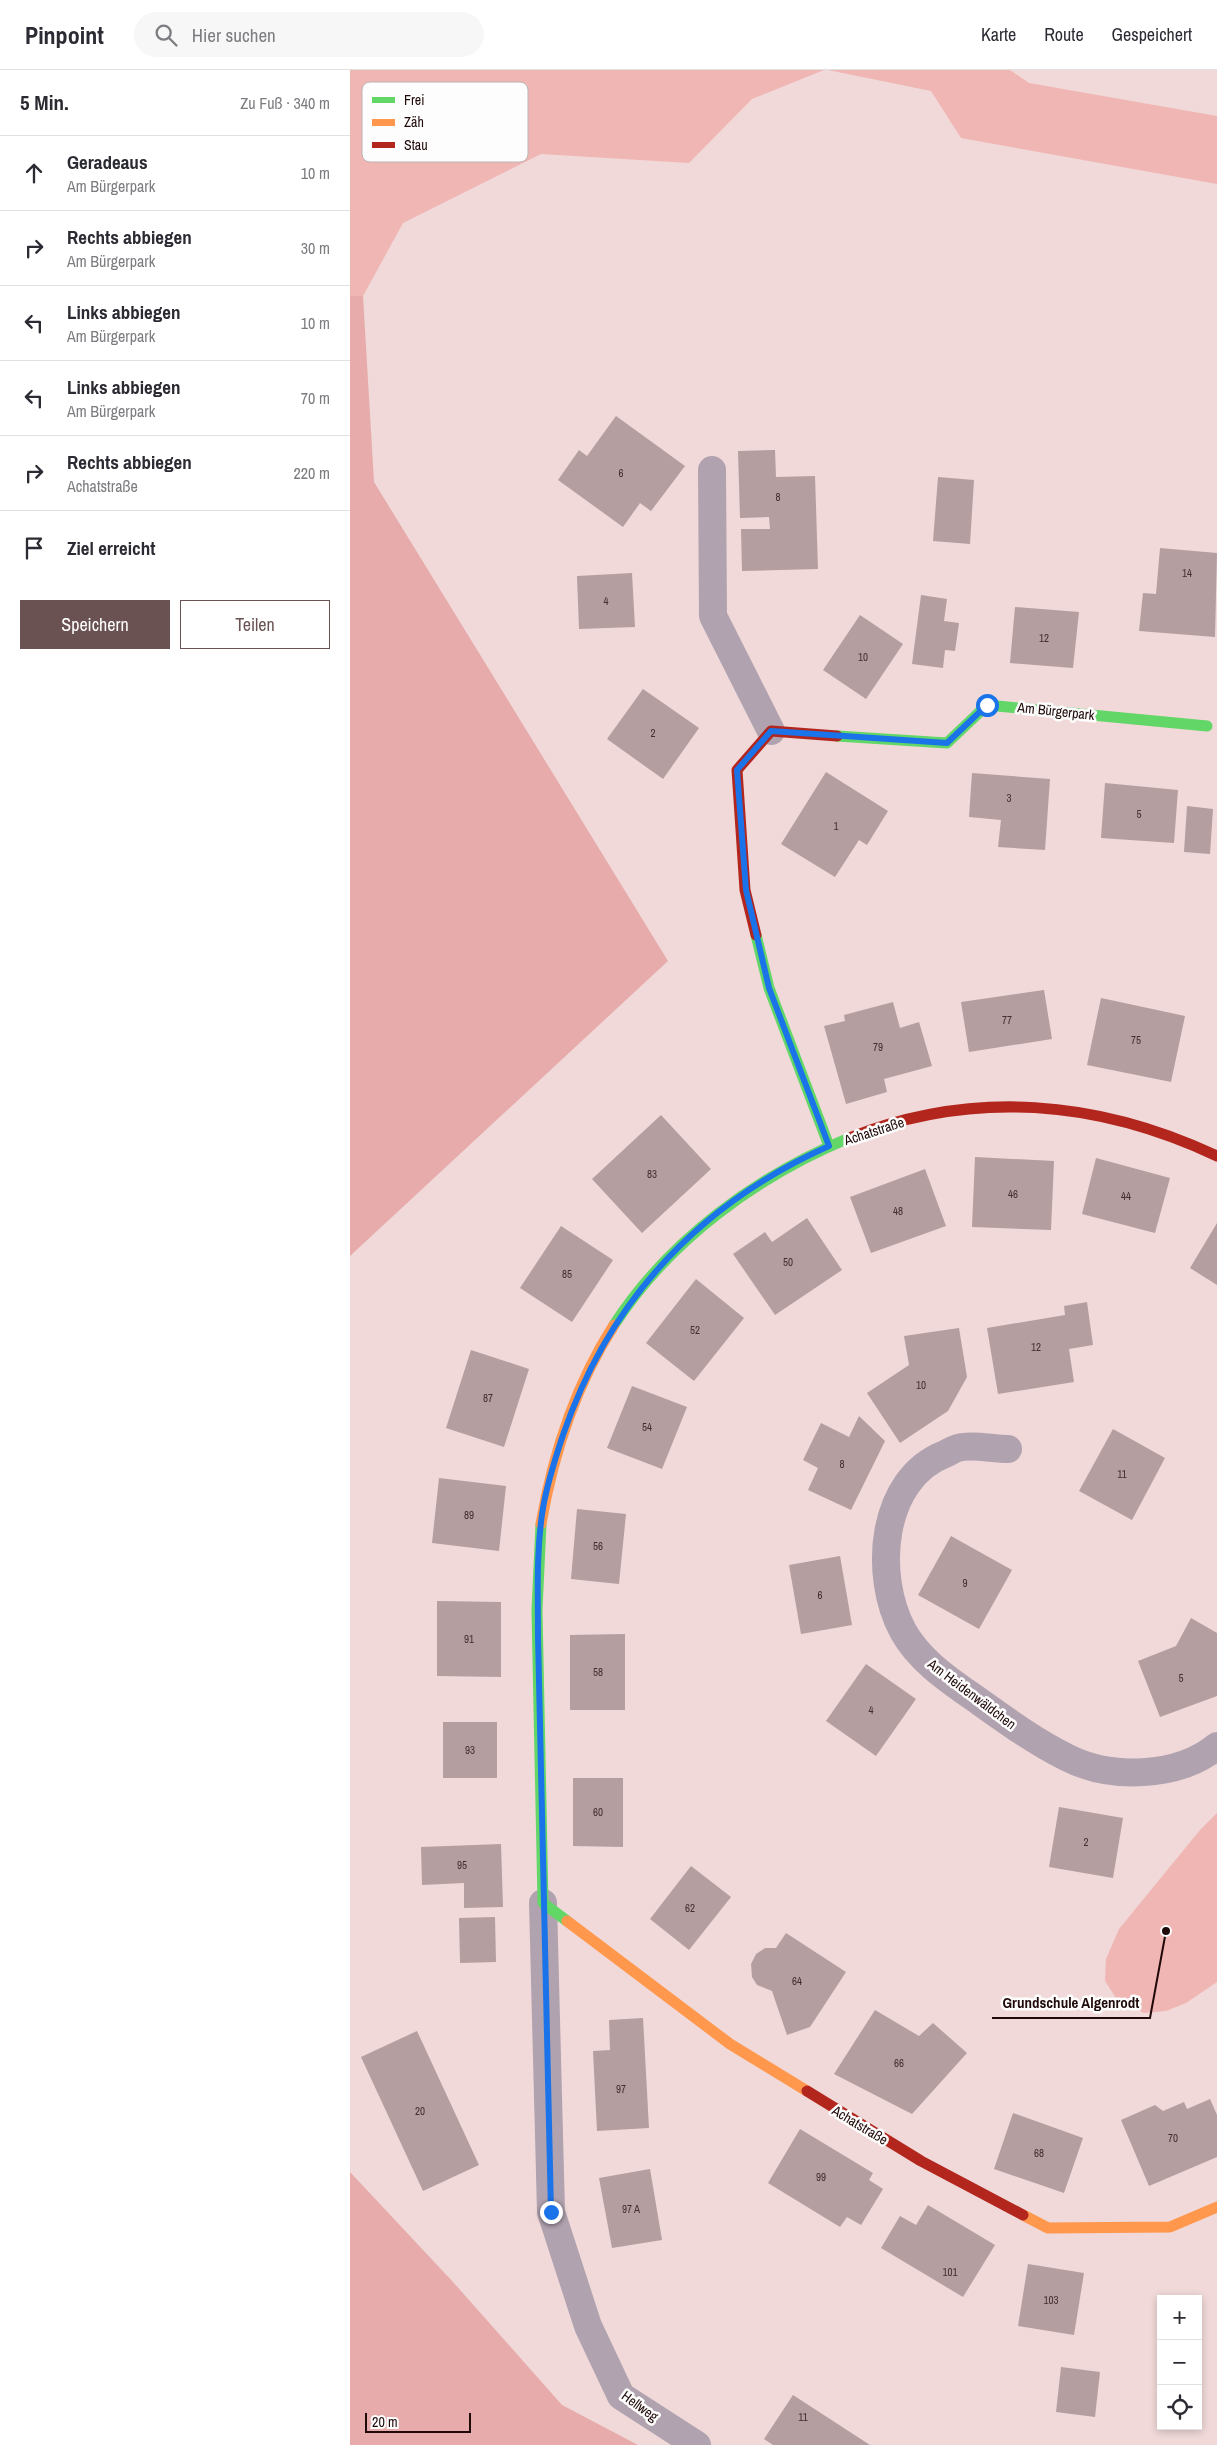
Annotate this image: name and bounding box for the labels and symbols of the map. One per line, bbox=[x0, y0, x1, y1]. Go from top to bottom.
legend bbox=[362, 82, 528, 162]
text: Frei bbox=[404, 91, 424, 109]
text: Zäh bbox=[404, 113, 424, 131]
text: Stau bbox=[404, 136, 428, 154]
house number: 6 bbox=[618, 466, 624, 480]
house number: 8 bbox=[775, 490, 781, 504]
house number: 14 bbox=[1182, 566, 1192, 580]
house number: 4 bbox=[603, 594, 609, 608]
house number: 12 bbox=[1039, 631, 1049, 645]
house number: 10 bbox=[858, 650, 868, 664]
route start bbox=[976, 694, 999, 717]
street label: Am Bürgerpark bbox=[1016, 698, 1096, 724]
house number: 2 bbox=[650, 726, 656, 740]
house number: 3 bbox=[1006, 791, 1012, 805]
house number: 5 bbox=[1136, 807, 1142, 821]
house number: 1 bbox=[833, 819, 839, 833]
house number: 77 bbox=[1002, 1013, 1012, 1027]
house number: 75 bbox=[1131, 1033, 1141, 1047]
house number: 79 bbox=[873, 1040, 883, 1054]
street label: Achatstraße bbox=[841, 1113, 906, 1149]
house number: 83 bbox=[647, 1167, 657, 1181]
house number: 46 bbox=[1008, 1187, 1018, 1201]
house number: 44 bbox=[1121, 1189, 1131, 1203]
house number: 48 bbox=[893, 1204, 903, 1218]
house number: 50 bbox=[783, 1255, 793, 1269]
house number: 85 bbox=[562, 1267, 572, 1281]
house number: 52 bbox=[690, 1323, 700, 1337]
house number: 12 bbox=[1031, 1340, 1041, 1354]
house number: 10 bbox=[916, 1378, 926, 1392]
house number: 87 bbox=[483, 1391, 493, 1405]
house number: 54 bbox=[642, 1420, 652, 1434]
house number: 8 bbox=[839, 1457, 845, 1471]
house number: 11 bbox=[1117, 1467, 1127, 1481]
house number: 89 bbox=[464, 1508, 474, 1522]
house number: 56 bbox=[593, 1539, 603, 1553]
house number: 9 bbox=[962, 1576, 968, 1590]
house number: 6 bbox=[817, 1588, 823, 1602]
house number: 91 bbox=[464, 1632, 474, 1646]
street label: Am Heidenwäldchen bbox=[923, 1654, 1020, 1733]
house number: 58 bbox=[593, 1665, 603, 1679]
house number: 5 bbox=[1178, 1671, 1184, 1685]
house number: 4 bbox=[868, 1703, 874, 1717]
house number: 93 bbox=[465, 1743, 475, 1757]
house number: 60 bbox=[593, 1805, 603, 1819]
house number: 2 bbox=[1083, 1835, 1089, 1849]
house number: 95 bbox=[457, 1858, 467, 1872]
house number: 62 bbox=[685, 1901, 695, 1915]
house number: 64 bbox=[792, 1974, 802, 1988]
callout: Grundschule Algenrodt bbox=[992, 1988, 1150, 2018]
text: Grundschule Algenrodt bbox=[1003, 1992, 1139, 2013]
house number: 66 bbox=[894, 2056, 904, 2070]
house number: 97 bbox=[616, 2082, 626, 2096]
street label: Achatstraße bbox=[828, 2101, 891, 2149]
house number: 20 bbox=[415, 2104, 425, 2118]
house number: 70 bbox=[1168, 2131, 1178, 2145]
house number: 68 bbox=[1034, 2146, 1044, 2160]
house number: 99 bbox=[816, 2170, 826, 2184]
route end bbox=[540, 2201, 563, 2224]
house number: 97 A bbox=[622, 2202, 641, 2216]
house number: 101 bbox=[942, 2265, 958, 2279]
house number: 103 bbox=[1043, 2293, 1059, 2307]
street label: Hellweg bbox=[618, 2387, 662, 2426]
scale bar bbox=[365, 2410, 471, 2433]
house number: 11 bbox=[798, 2410, 808, 2424]

